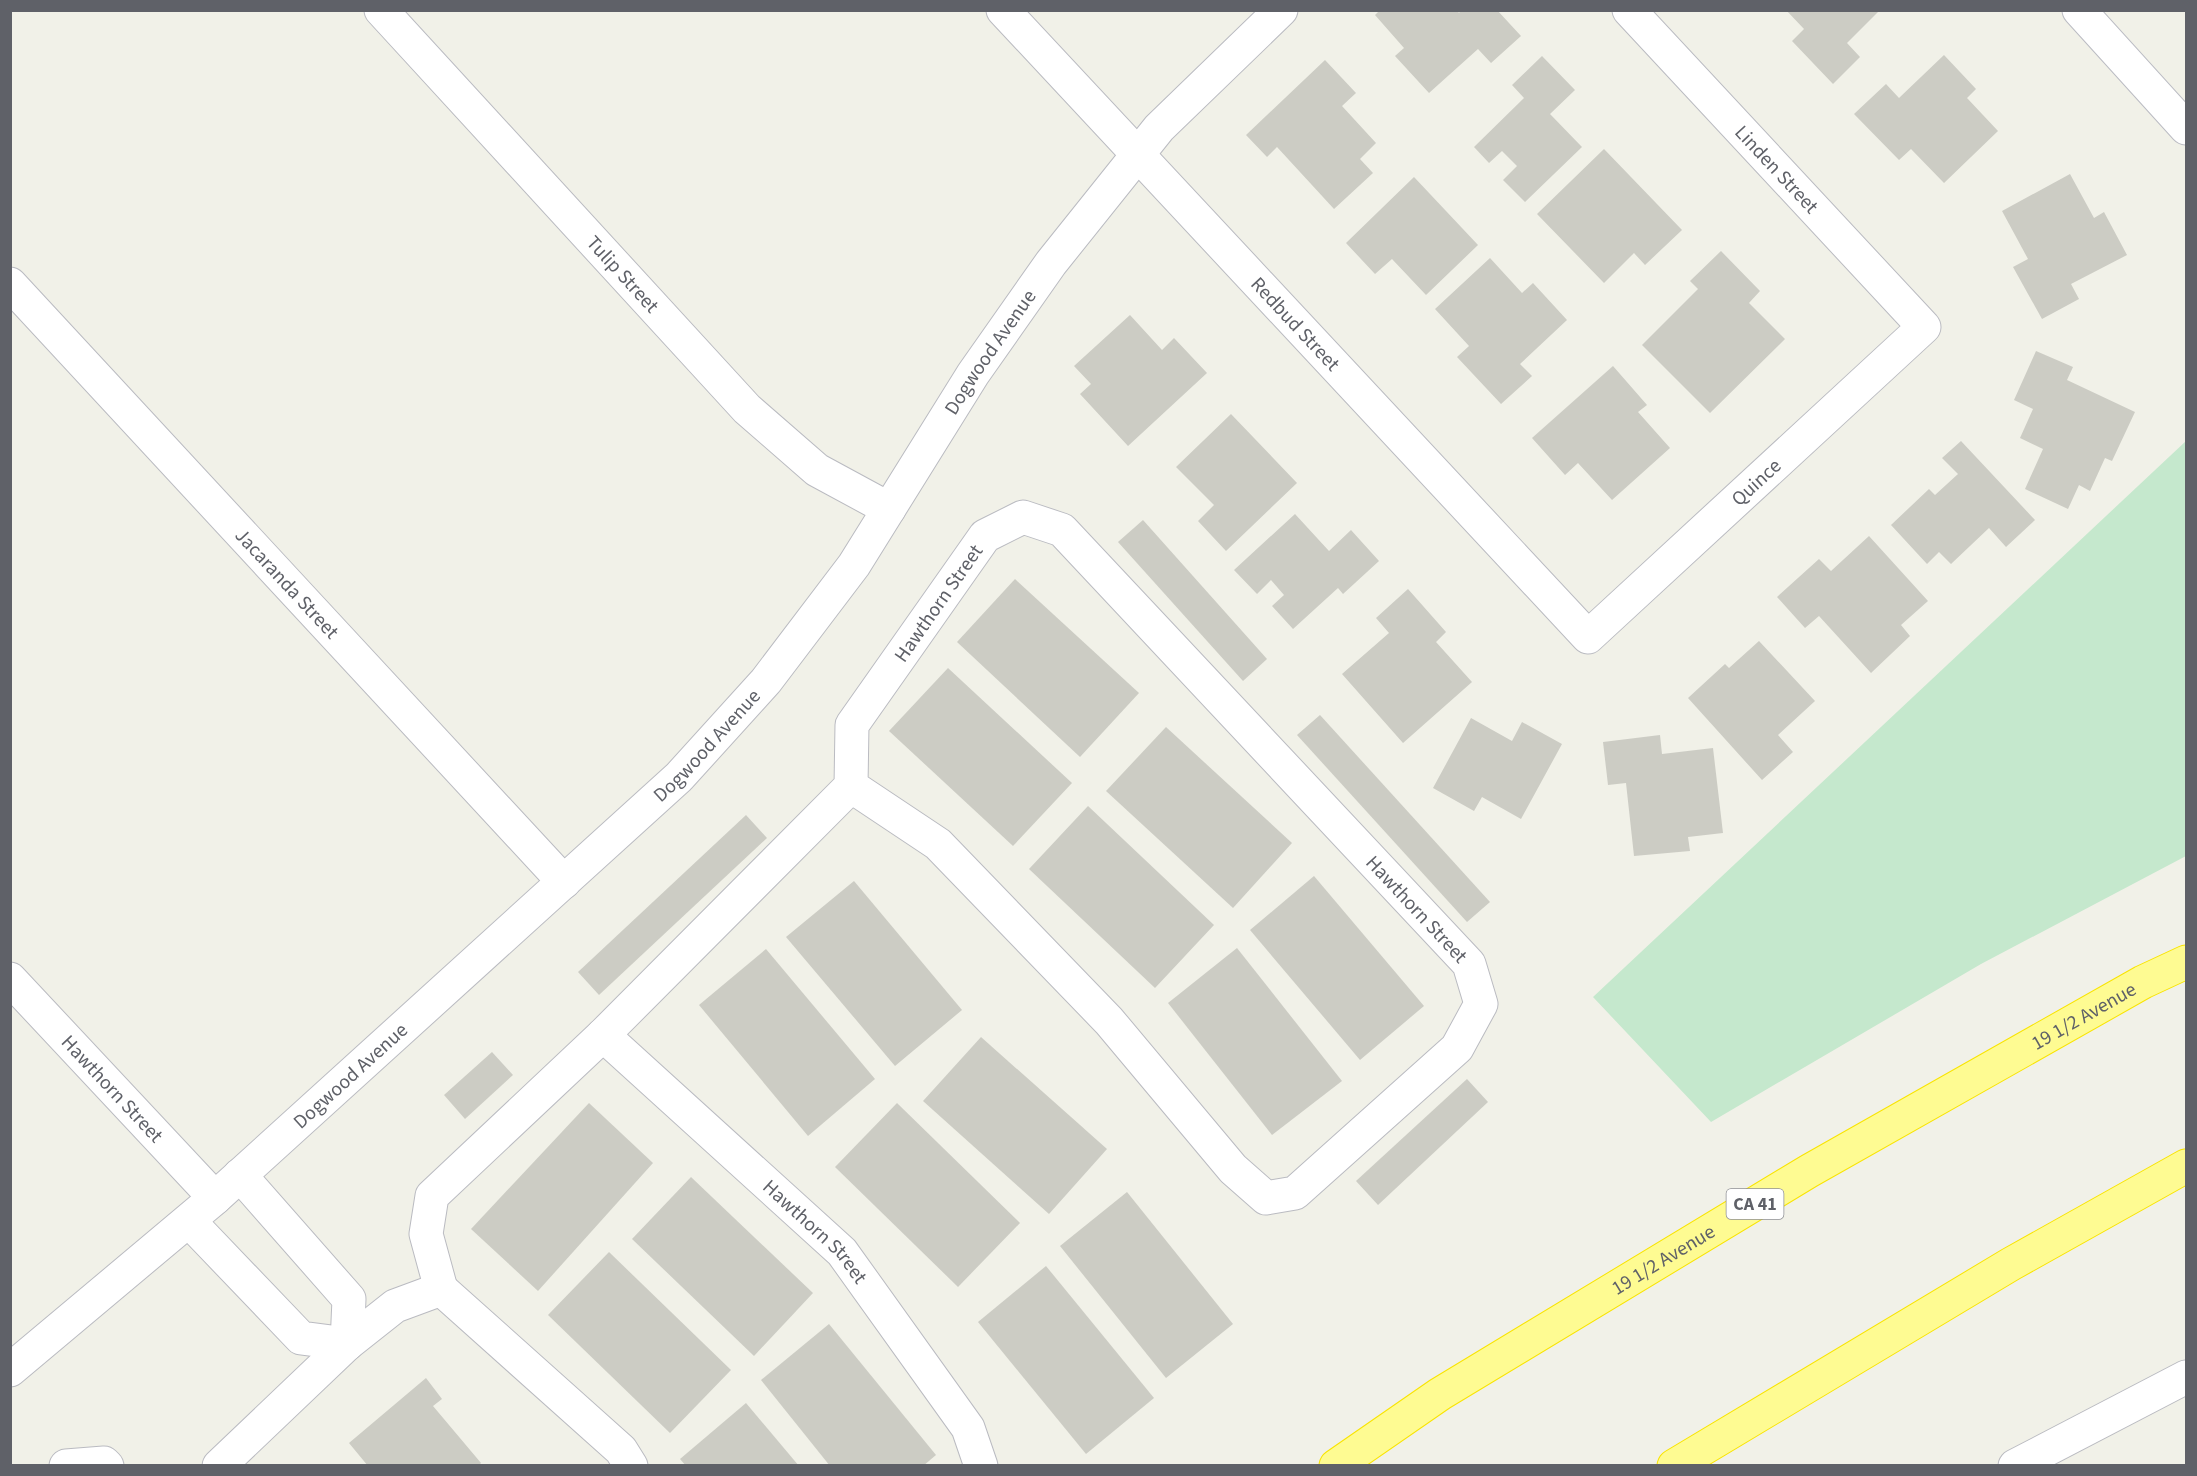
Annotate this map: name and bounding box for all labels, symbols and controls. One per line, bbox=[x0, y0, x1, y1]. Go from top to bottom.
street label: Linden Street bbox=[1728, 119, 1825, 220]
street label: Tulip Street bbox=[580, 230, 665, 319]
street label: Redbud Street bbox=[1244, 271, 1346, 378]
street label: Dogwood Avenue bbox=[938, 284, 1043, 420]
street label: Quince bbox=[1726, 453, 1788, 513]
street label: Jacaranda Street bbox=[228, 523, 345, 646]
street label: Hawthorn Street bbox=[888, 539, 990, 668]
street label: Dogwood Avenue bbox=[647, 683, 767, 809]
street label: Hawthorn Street bbox=[1359, 850, 1474, 970]
street label: 19 1/2 Avenue bbox=[2026, 976, 2142, 1057]
street label: Dogwood Avenue bbox=[287, 1017, 414, 1136]
street label: Hawthorn Street bbox=[54, 1029, 169, 1149]
street label: Hawthorn Street bbox=[756, 1174, 873, 1290]
road number: CA 41 bbox=[1726, 1189, 1784, 1219]
street label: 19 1/2 Avenue bbox=[1606, 1218, 1721, 1302]

